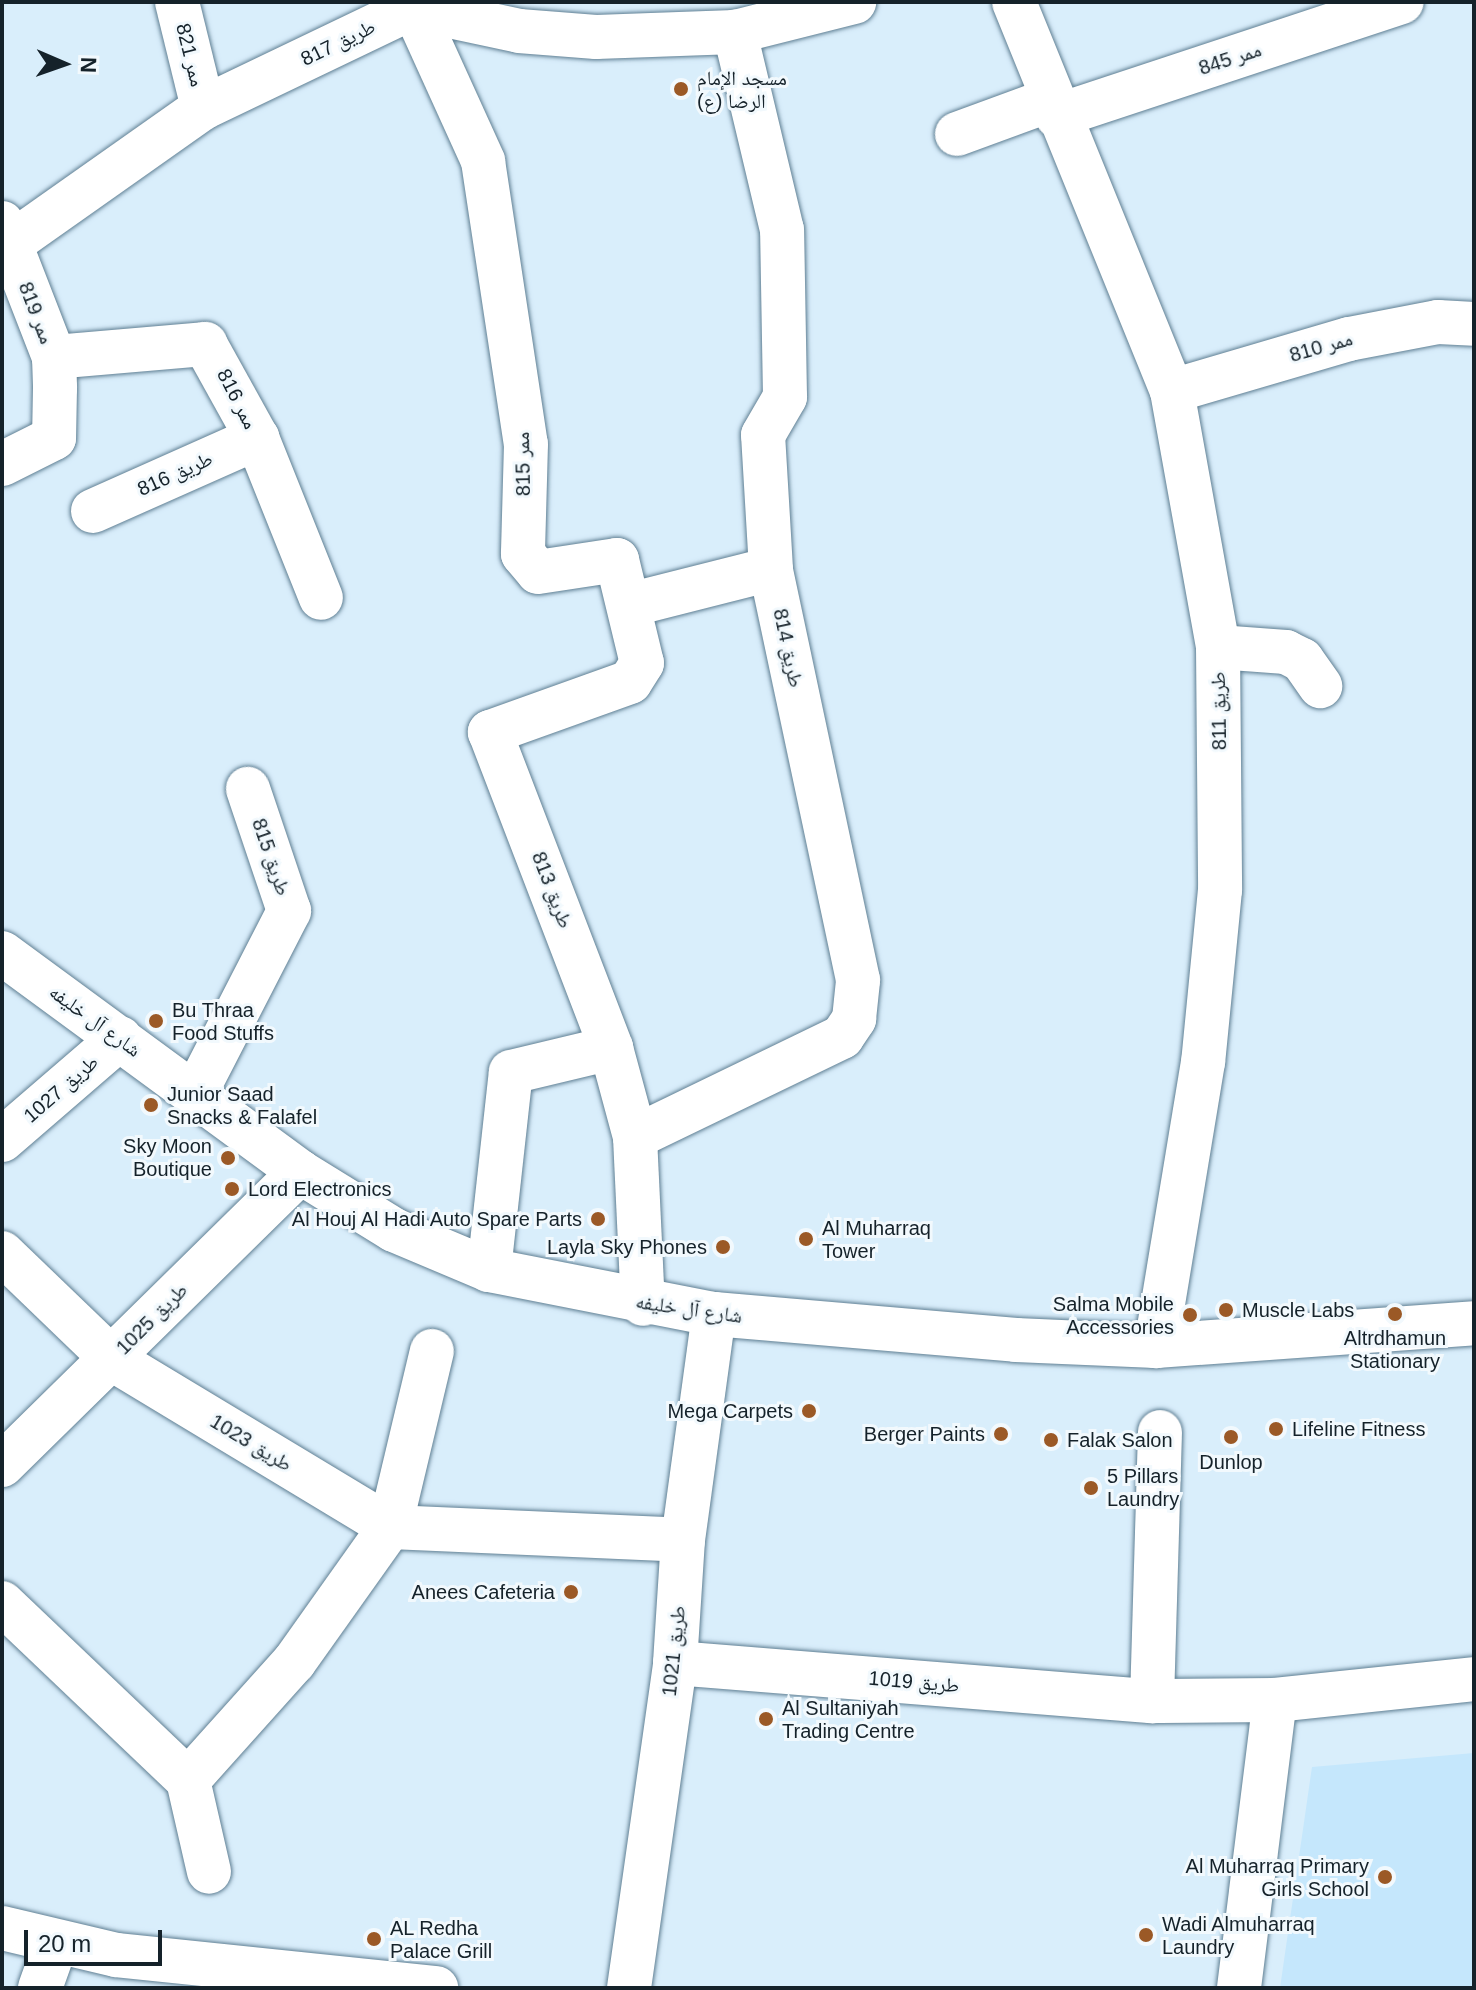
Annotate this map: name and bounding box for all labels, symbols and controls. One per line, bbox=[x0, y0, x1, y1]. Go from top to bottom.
street label: طريق 817 bbox=[297, 15, 379, 71]
street label: ممر 821 bbox=[171, 21, 209, 89]
north arrow bbox=[24, 24, 104, 104]
street label: ممر 845 bbox=[1196, 38, 1264, 80]
text: N bbox=[76, 56, 101, 73]
place label: مسجد الإمام الرضا (ع) bbox=[697, 66, 787, 113]
marker: مسجد الإمام الرضا (ع) bbox=[672, 80, 690, 98]
street label: ممر 819 bbox=[13, 279, 59, 347]
street label: ممر 810 bbox=[1287, 327, 1355, 367]
street label: ممر 816 bbox=[212, 365, 262, 433]
street label: ممر 815 bbox=[510, 432, 536, 496]
street label: طريق 816 bbox=[134, 447, 216, 501]
street label: طريق 814 bbox=[768, 606, 808, 690]
street label: طريق 811 bbox=[1206, 672, 1232, 750]
street label: طريق 815 bbox=[247, 815, 295, 899]
street label: طريق 813 bbox=[526, 848, 578, 932]
street label: شارع آل خليفه bbox=[45, 980, 145, 1062]
place label: Bu Thraa Food Stuffs bbox=[172, 998, 274, 1045]
marker: Bu Thraa Food Stuffs bbox=[147, 1012, 165, 1030]
street label: طريق 1027 bbox=[19, 1050, 103, 1128]
place label: Junior Saad Snacks & Falafel bbox=[167, 1082, 317, 1129]
marker: Junior Saad Snacks & Falafel bbox=[142, 1096, 160, 1114]
place label: Sky Moon Boutique bbox=[123, 1134, 212, 1181]
marker: Sky Moon Boutique bbox=[219, 1149, 237, 1167]
place label: Lord Electronics bbox=[248, 1177, 391, 1201]
marker: Lord Electronics bbox=[223, 1180, 241, 1198]
place label: Al Houj Al Hadi Auto Spare Parts bbox=[290, 1207, 582, 1231]
marker: Al Houj Al Hadi Auto Spare Parts bbox=[589, 1210, 607, 1228]
place label: Al Muharraq Tower bbox=[822, 1216, 931, 1263]
marker: Al Muharraq Tower bbox=[797, 1230, 815, 1248]
place label: Layla Sky Phones bbox=[547, 1235, 707, 1259]
marker: Layla Sky Phones bbox=[714, 1238, 732, 1256]
street label: طريق 1025 bbox=[111, 1278, 193, 1360]
street label: شارع آل خليفه bbox=[634, 1290, 744, 1328]
place label: Salma Mobile Accessories bbox=[1053, 1292, 1174, 1339]
place label: Muscle Labs bbox=[1242, 1298, 1354, 1322]
marker: Muscle Labs bbox=[1217, 1301, 1235, 1319]
marker: Altrdhamun Stationary bbox=[1386, 1305, 1404, 1323]
marker: Salma Mobile Accessories bbox=[1181, 1306, 1199, 1324]
place label: Altrdhamun Stationary bbox=[1344, 1326, 1446, 1373]
place label: Mega Carpets bbox=[667, 1399, 793, 1423]
marker: Mega Carpets bbox=[800, 1402, 818, 1420]
street label: طريق 1023 bbox=[206, 1409, 296, 1477]
place label: Lifeline Fitness bbox=[1292, 1417, 1425, 1441]
marker: Lifeline Fitness bbox=[1267, 1420, 1285, 1438]
place label: Berger Paints bbox=[864, 1422, 985, 1446]
marker: Berger Paints bbox=[992, 1425, 1010, 1443]
place label: Falak Salon bbox=[1067, 1428, 1173, 1452]
marker: Dunlop bbox=[1222, 1428, 1240, 1446]
marker: Falak Salon bbox=[1042, 1431, 1060, 1449]
place label: Dunlop bbox=[1199, 1450, 1263, 1474]
place label: 5 Pillars Laundry bbox=[1107, 1464, 1179, 1511]
marker: 5 Pillars Laundry bbox=[1082, 1479, 1100, 1497]
place label: Anees Cafeteria bbox=[412, 1580, 555, 1604]
marker: Anees Cafeteria bbox=[562, 1583, 580, 1601]
street label: طريق 1021 bbox=[657, 1604, 691, 1698]
street label: طريق 1019 bbox=[868, 1666, 960, 1698]
place label: Al Sultaniyah Trading Centre bbox=[782, 1696, 915, 1743]
marker: Al Sultaniyah Trading Centre bbox=[757, 1710, 775, 1728]
place label: Al Muharraq Primary Girls School bbox=[1186, 1854, 1369, 1901]
marker: Al Muharraq Primary Girls School bbox=[1376, 1868, 1394, 1886]
place label: Wadi Almuharraq Laundry bbox=[1162, 1912, 1316, 1959]
scale bar bbox=[28, 1914, 166, 1964]
place label: AL Redha Palace Grill bbox=[390, 1916, 492, 1963]
marker: Wadi Almuharraq Laundry bbox=[1137, 1926, 1155, 1944]
text: 20 m bbox=[38, 1930, 91, 1957]
marker: AL Redha Palace Grill bbox=[365, 1930, 383, 1948]

